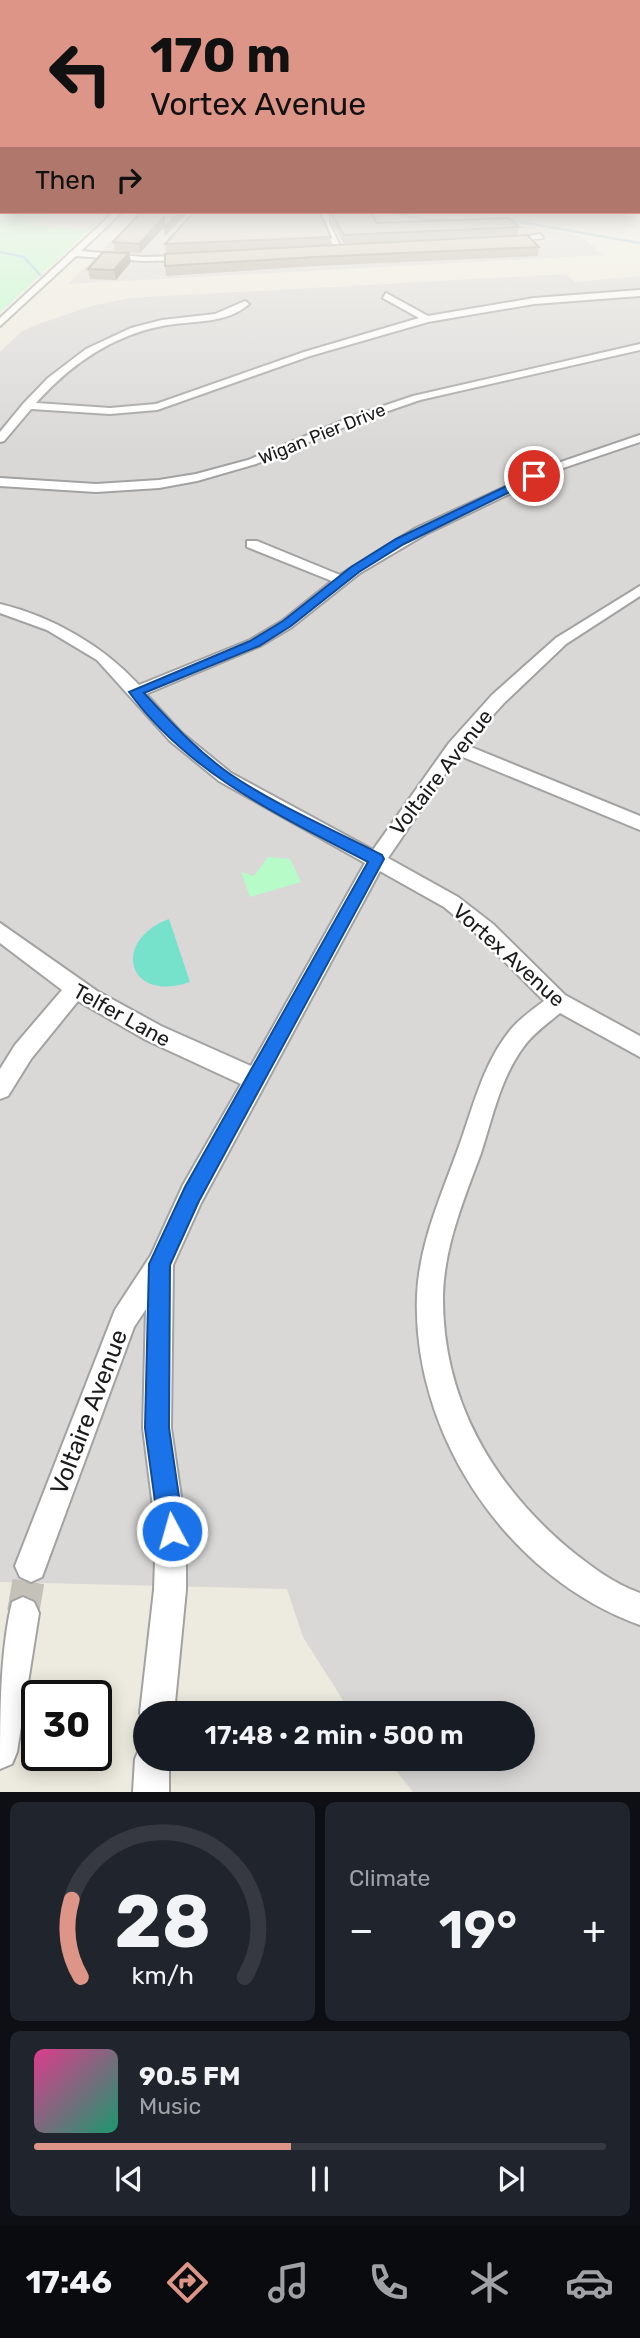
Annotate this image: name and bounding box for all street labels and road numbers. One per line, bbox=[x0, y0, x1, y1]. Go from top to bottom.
street label: Wigan Pier Drive bbox=[255, 399, 389, 469]
street label: Voltaire Avenue bbox=[384, 704, 498, 840]
street label: Vortex Avenue bbox=[448, 898, 570, 1012]
street label: Telfer Lane bbox=[69, 978, 175, 1052]
street label: Voltaire Avenue bbox=[45, 1326, 133, 1498]

